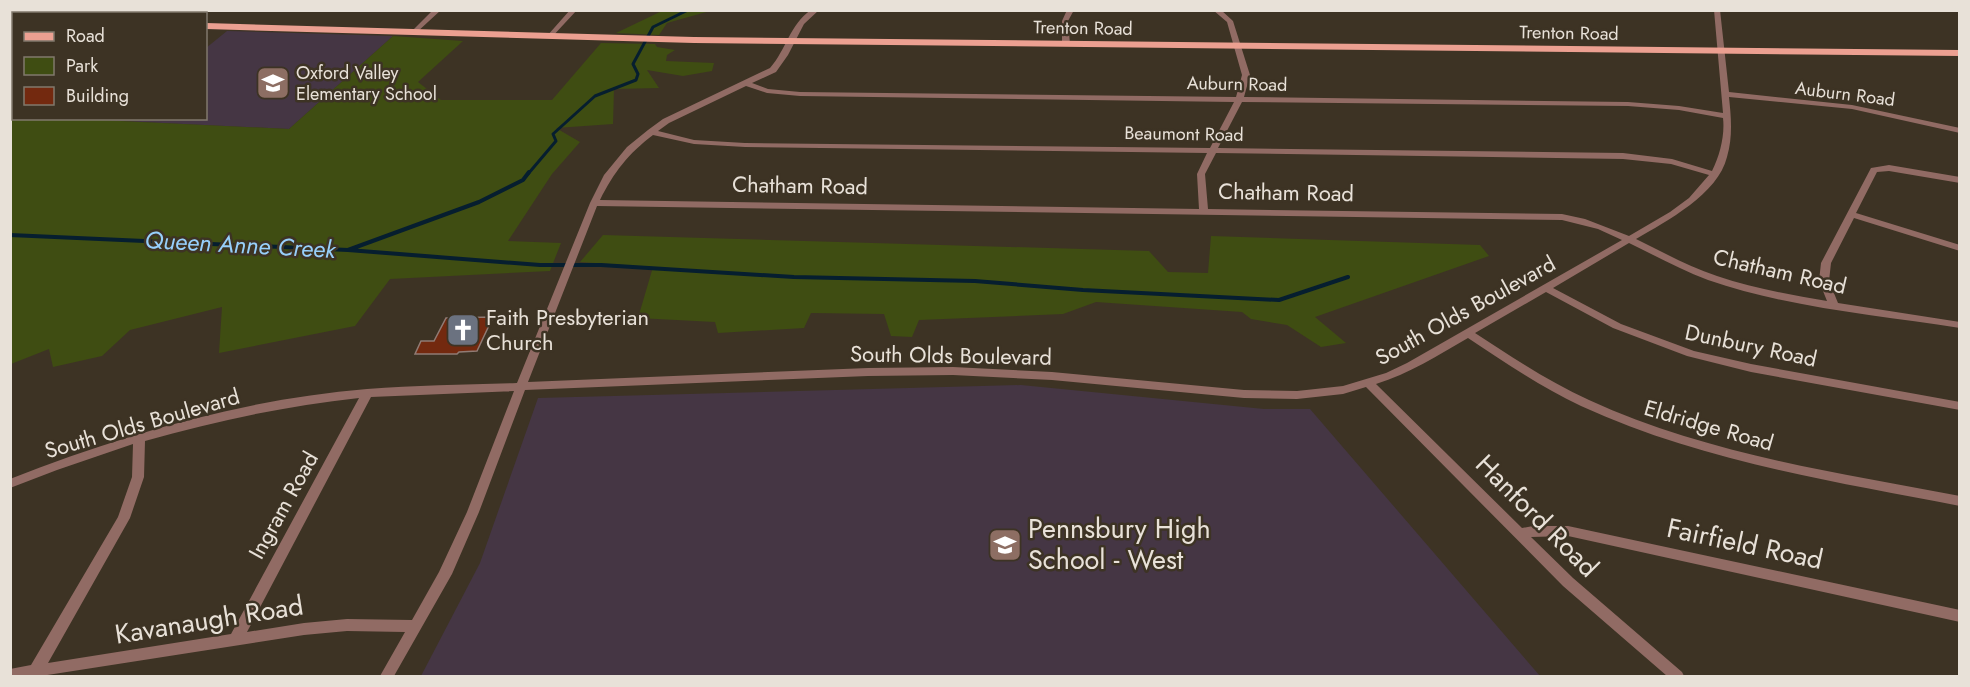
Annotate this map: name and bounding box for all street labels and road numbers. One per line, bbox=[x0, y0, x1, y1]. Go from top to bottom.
street label: Trenton Road bbox=[1033, 14, 1133, 42]
street label: Trenton Road bbox=[1519, 19, 1619, 47]
street label: Auburn Road bbox=[1187, 70, 1287, 98]
street label: Auburn Road bbox=[1794, 75, 1896, 113]
street label: Beaumont Road bbox=[1124, 120, 1244, 148]
street label: Chatham Road bbox=[732, 168, 868, 202]
street label: Chatham Road bbox=[1218, 175, 1354, 209]
street label: Chatham Road bbox=[1710, 240, 1850, 302]
street label: South Olds Boulevard bbox=[1369, 247, 1561, 373]
street label: Dunbury Road bbox=[1682, 315, 1820, 375]
street label: South Olds Boulevard bbox=[850, 337, 1052, 373]
street label: South Olds Boulevard bbox=[41, 380, 243, 466]
street label: Eldridge Road bbox=[1640, 391, 1778, 459]
street label: Ingram Road bbox=[240, 445, 326, 565]
street label: Hanford Road bbox=[1467, 445, 1608, 586]
street label: Fairfield Road bbox=[1664, 508, 1827, 579]
street label: Kavanaugh Road bbox=[112, 585, 306, 654]

